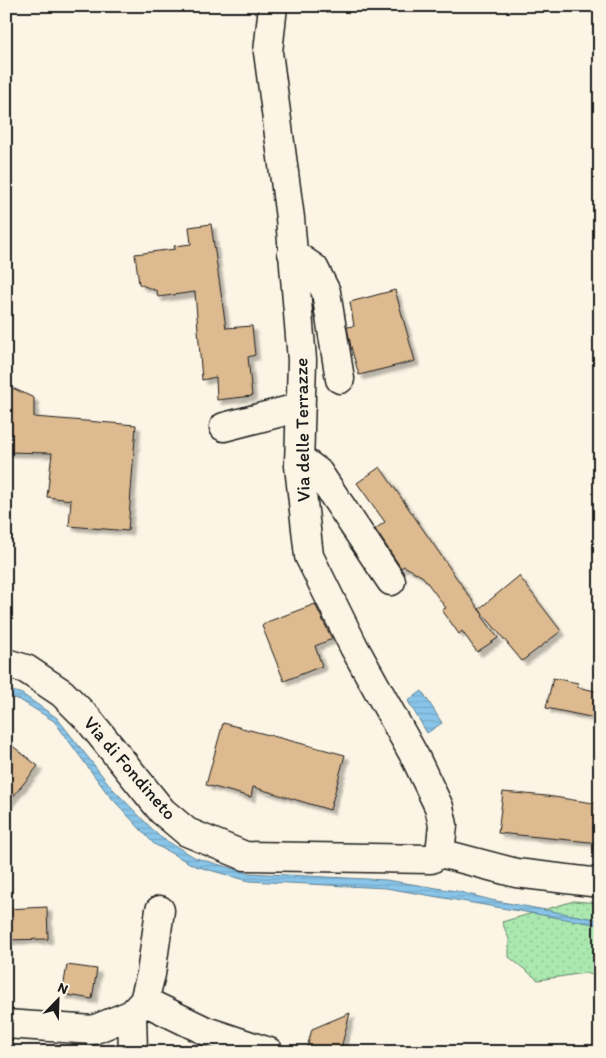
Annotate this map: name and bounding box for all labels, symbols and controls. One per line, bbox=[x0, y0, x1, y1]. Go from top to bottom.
street label: Via delle Terrazze bbox=[289, 358, 315, 502]
street label: Via di Fondineto bbox=[79, 711, 181, 825]
north arrow bbox=[32, 976, 82, 1026]
text: N bbox=[55, 979, 71, 998]

